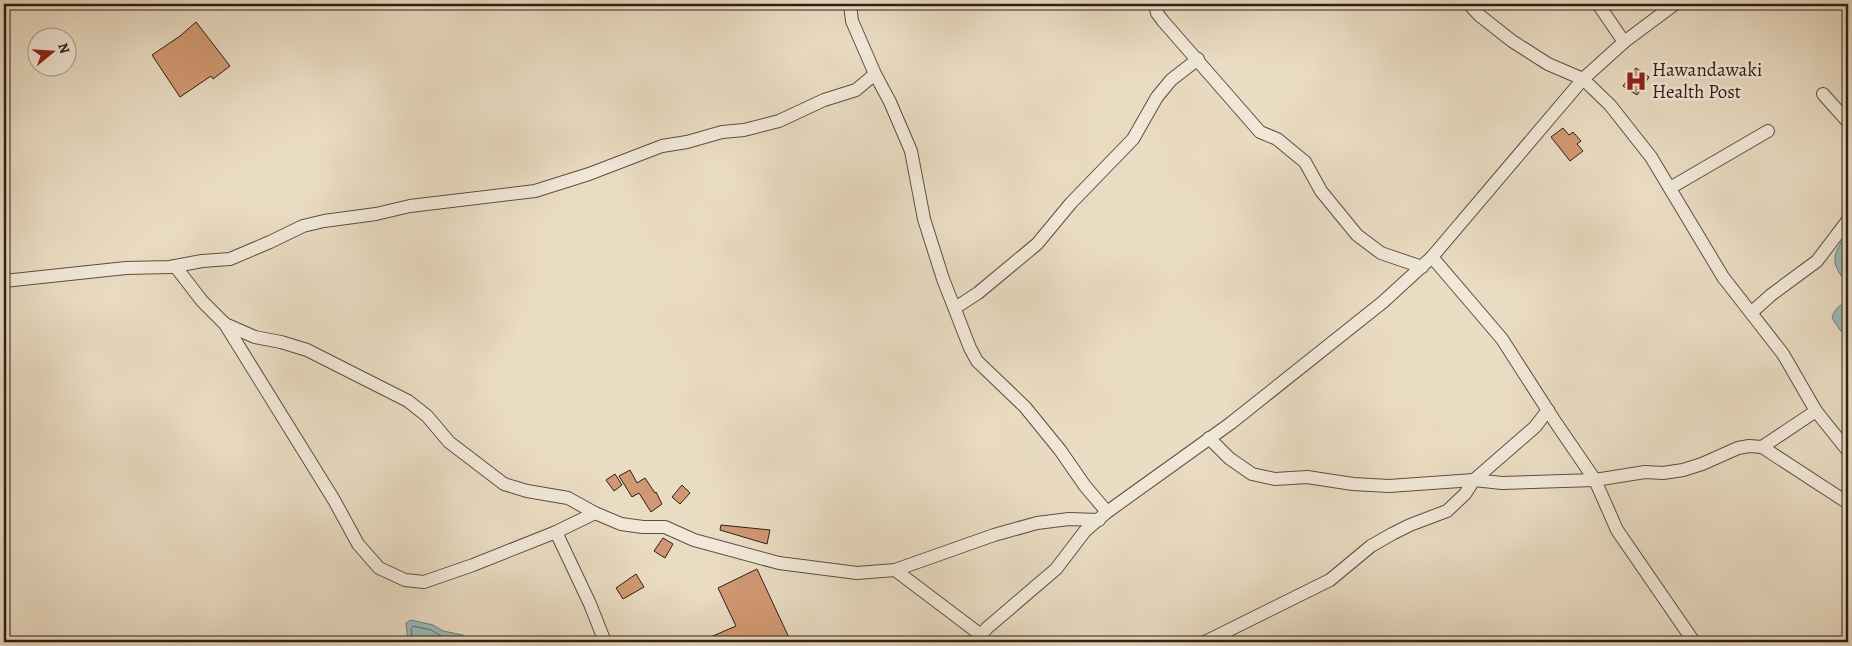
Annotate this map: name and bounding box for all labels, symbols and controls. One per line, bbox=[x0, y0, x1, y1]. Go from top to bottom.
north arrow bbox=[28, 28, 78, 78]
text: N bbox=[53, 40, 74, 56]
place label: Hawandawaki Health Post bbox=[1652, 57, 1762, 105]
hospital icon: Hawandawaki Health Post bbox=[1623, 68, 1649, 94]

